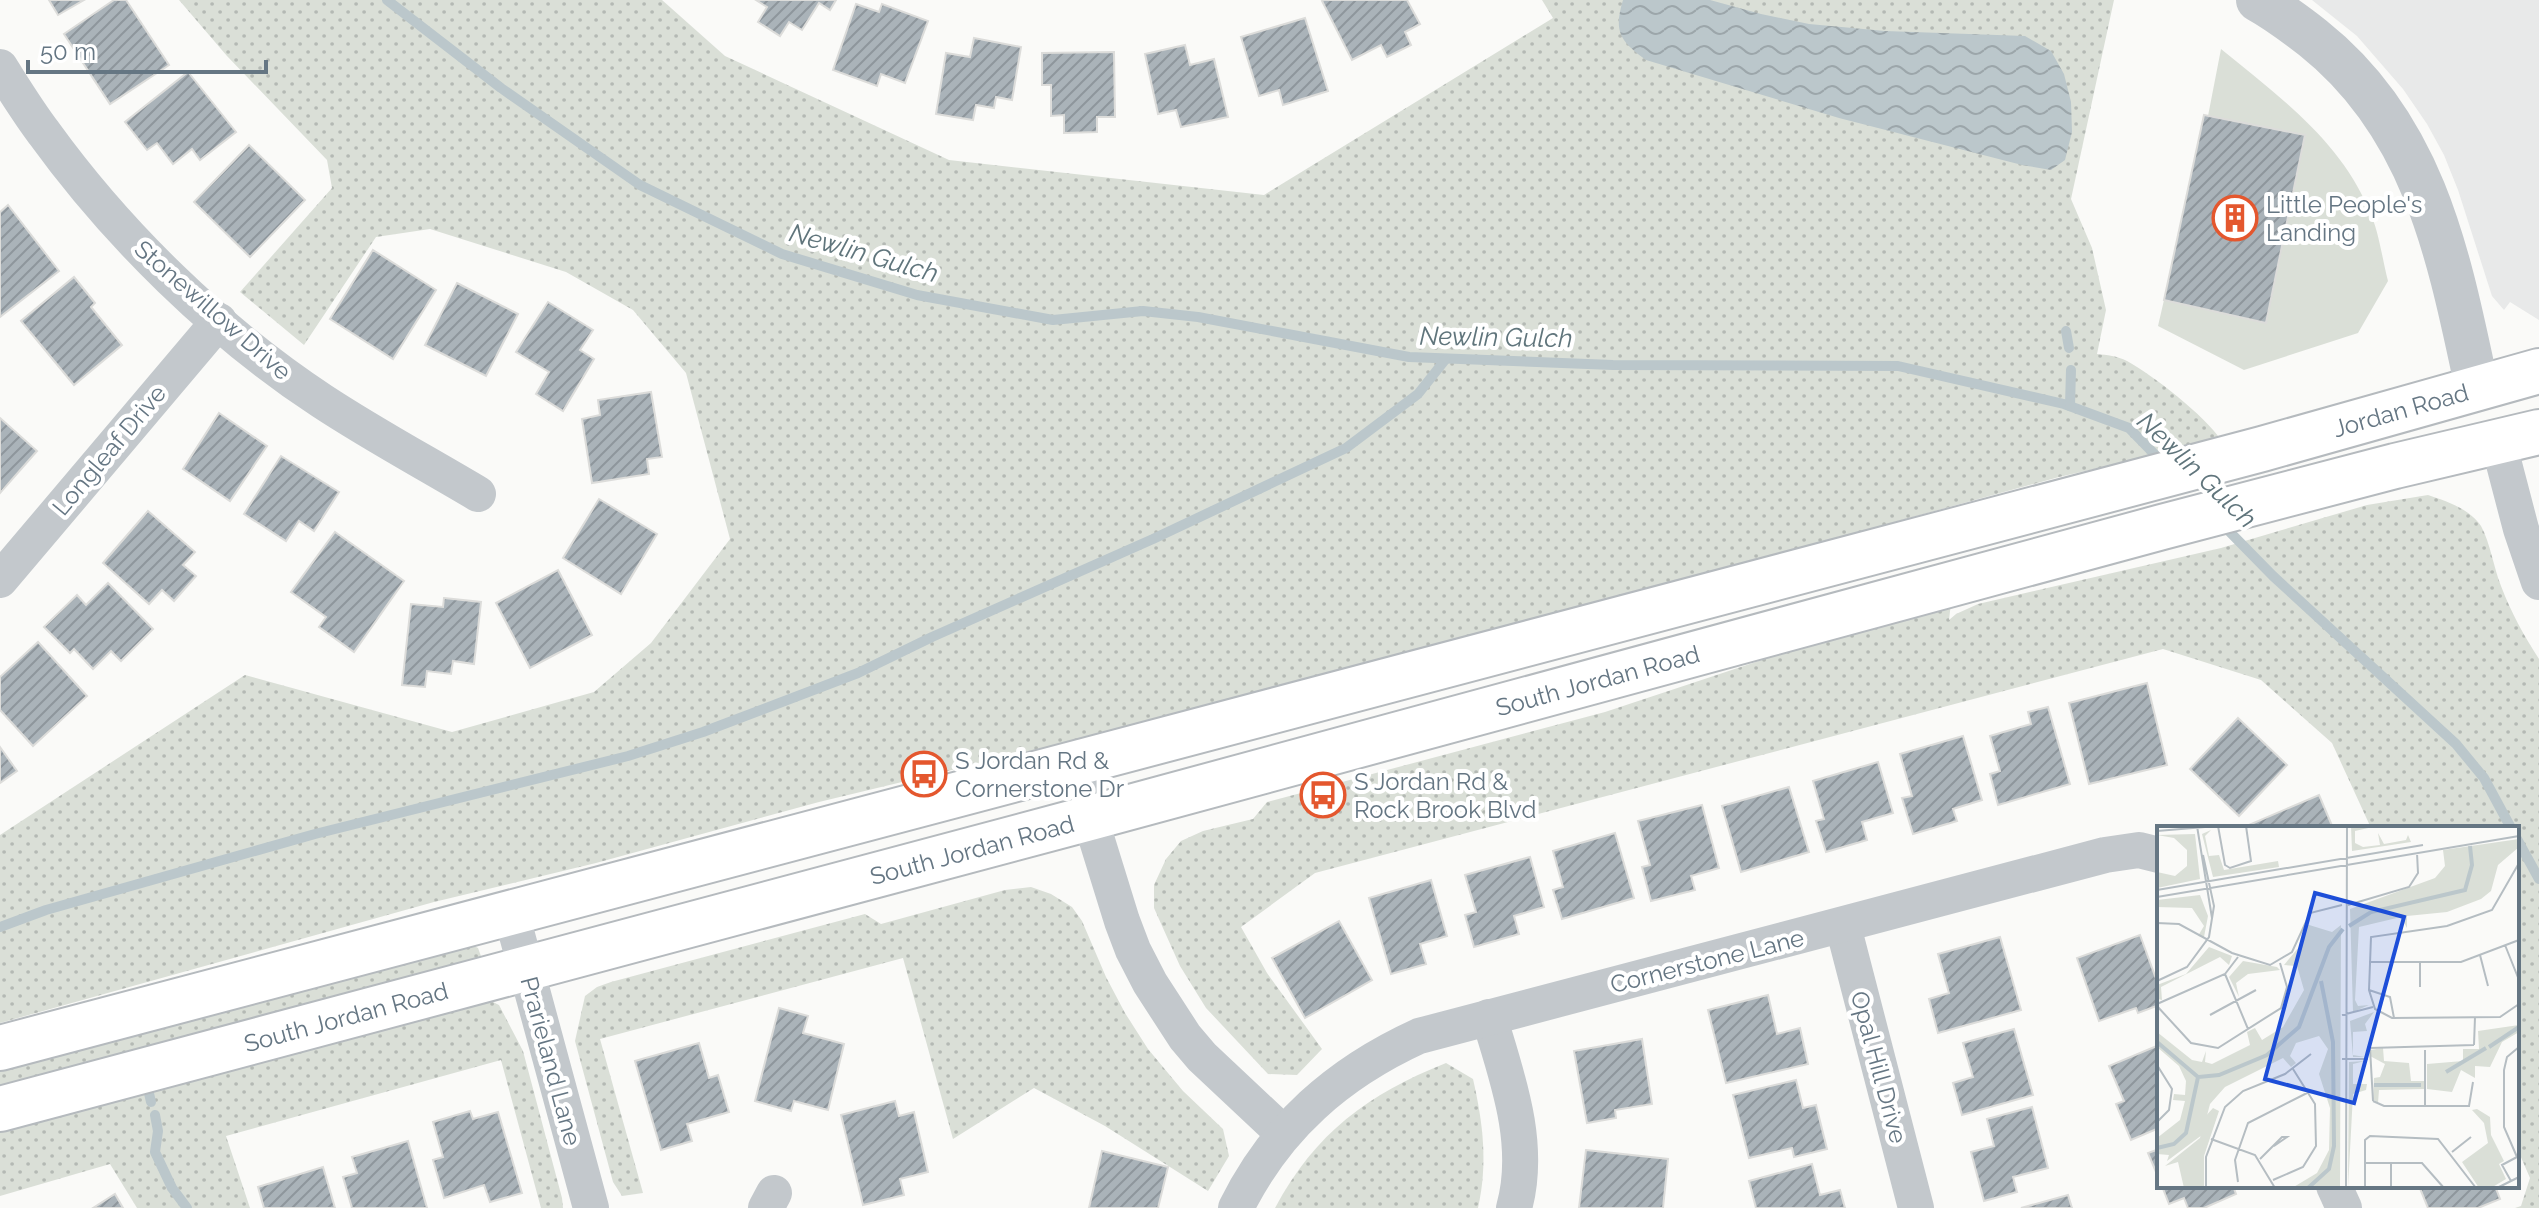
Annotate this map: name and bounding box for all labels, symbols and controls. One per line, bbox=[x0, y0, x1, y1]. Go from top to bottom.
scale bar bbox=[28, 24, 266, 74]
text: 50 m bbox=[40, 37, 96, 66]
place label: Little People's Landing bbox=[2266, 190, 2422, 247]
building icon: Little People's Landing bbox=[2211, 194, 2259, 242]
water label: Newlin Gulch bbox=[786, 217, 942, 289]
street label: Stonewillow Drive bbox=[129, 234, 297, 386]
water label: Newlin Gulch bbox=[1419, 321, 1573, 353]
street label: Jordan Road bbox=[2330, 377, 2472, 443]
street label: Longleaf Drive bbox=[46, 379, 172, 521]
water label: Newlin Gulch bbox=[2131, 406, 2263, 534]
street label: South Jordan Road bbox=[1492, 639, 1703, 722]
place label: S Jordan Rd & Cornerstone Dr bbox=[955, 746, 1125, 803]
bus stop icon: S Jordan Rd & Cornerstone Dr bbox=[900, 750, 948, 798]
place label: S Jordan Rd & Rock Brook Blvd bbox=[1354, 767, 1536, 824]
bus stop icon: S Jordan Rd & Rock Brook Blvd bbox=[1299, 771, 1347, 819]
street label: South Jordan Road bbox=[867, 808, 1077, 891]
inset map bbox=[2157, 826, 2519, 1188]
street label: Cornerstone Lane bbox=[1607, 923, 1807, 999]
street label: Prarieland Lane bbox=[514, 973, 588, 1149]
street label: South Jordan Road bbox=[241, 976, 451, 1058]
street label: Opal Hill Drive bbox=[1845, 988, 1913, 1146]

